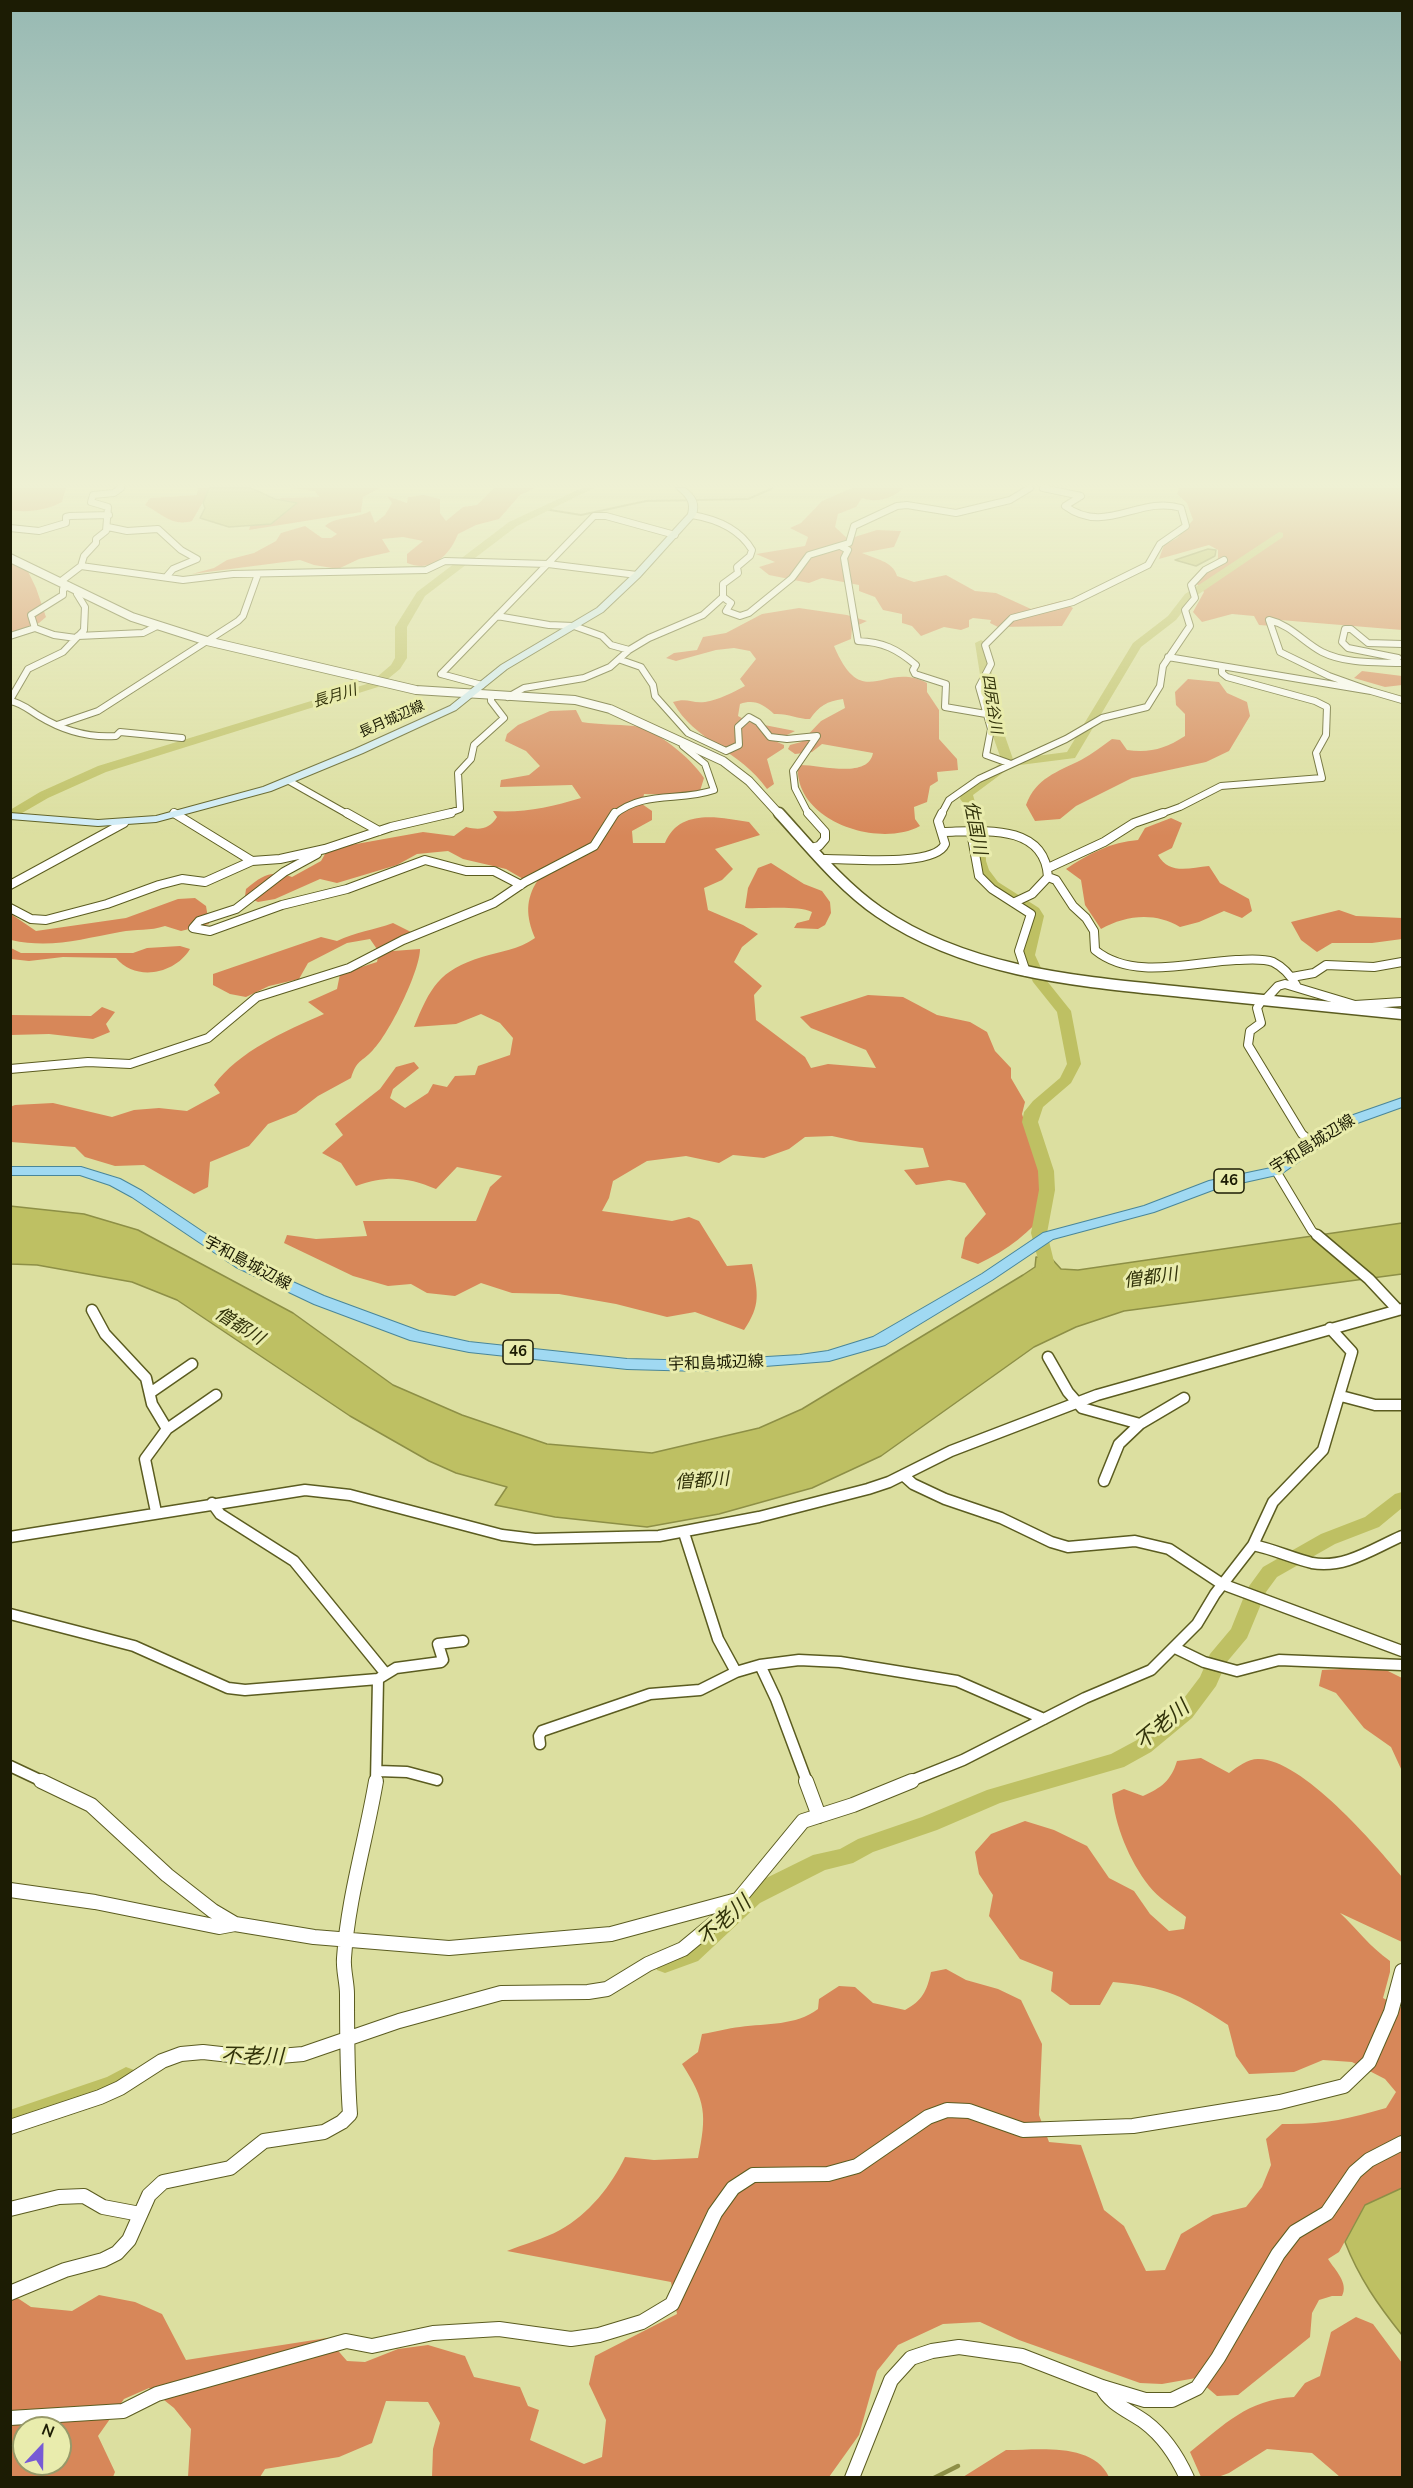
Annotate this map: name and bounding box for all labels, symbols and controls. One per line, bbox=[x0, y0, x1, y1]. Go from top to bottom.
water label: 四尻谷川 bbox=[977, 673, 1005, 735]
water label: 長月川 bbox=[311, 682, 359, 712]
street label: 長月城辺線 bbox=[357, 698, 427, 742]
water label: 佐国川 bbox=[958, 799, 990, 857]
street label: 宇和島城辺線 bbox=[1267, 1111, 1359, 1179]
road number: 46 bbox=[1214, 1169, 1244, 1193]
street label: 宇和島城辺線 bbox=[200, 1233, 294, 1295]
water label: 僧都川 bbox=[1123, 1265, 1179, 1293]
water label: 僧都川 bbox=[210, 1304, 268, 1350]
road number: 46 bbox=[503, 1340, 533, 1364]
street label: 宇和島城辺線 bbox=[668, 1353, 764, 1375]
water label: 僧都川 bbox=[674, 1469, 730, 1495]
water label: 不老川 bbox=[1131, 1696, 1195, 1756]
water label: 不老川 bbox=[693, 1892, 757, 1952]
water label: 不老川 bbox=[220, 2045, 284, 2071]
north arrow bbox=[12, 2416, 72, 2476]
text: N bbox=[38, 2419, 58, 2444]

